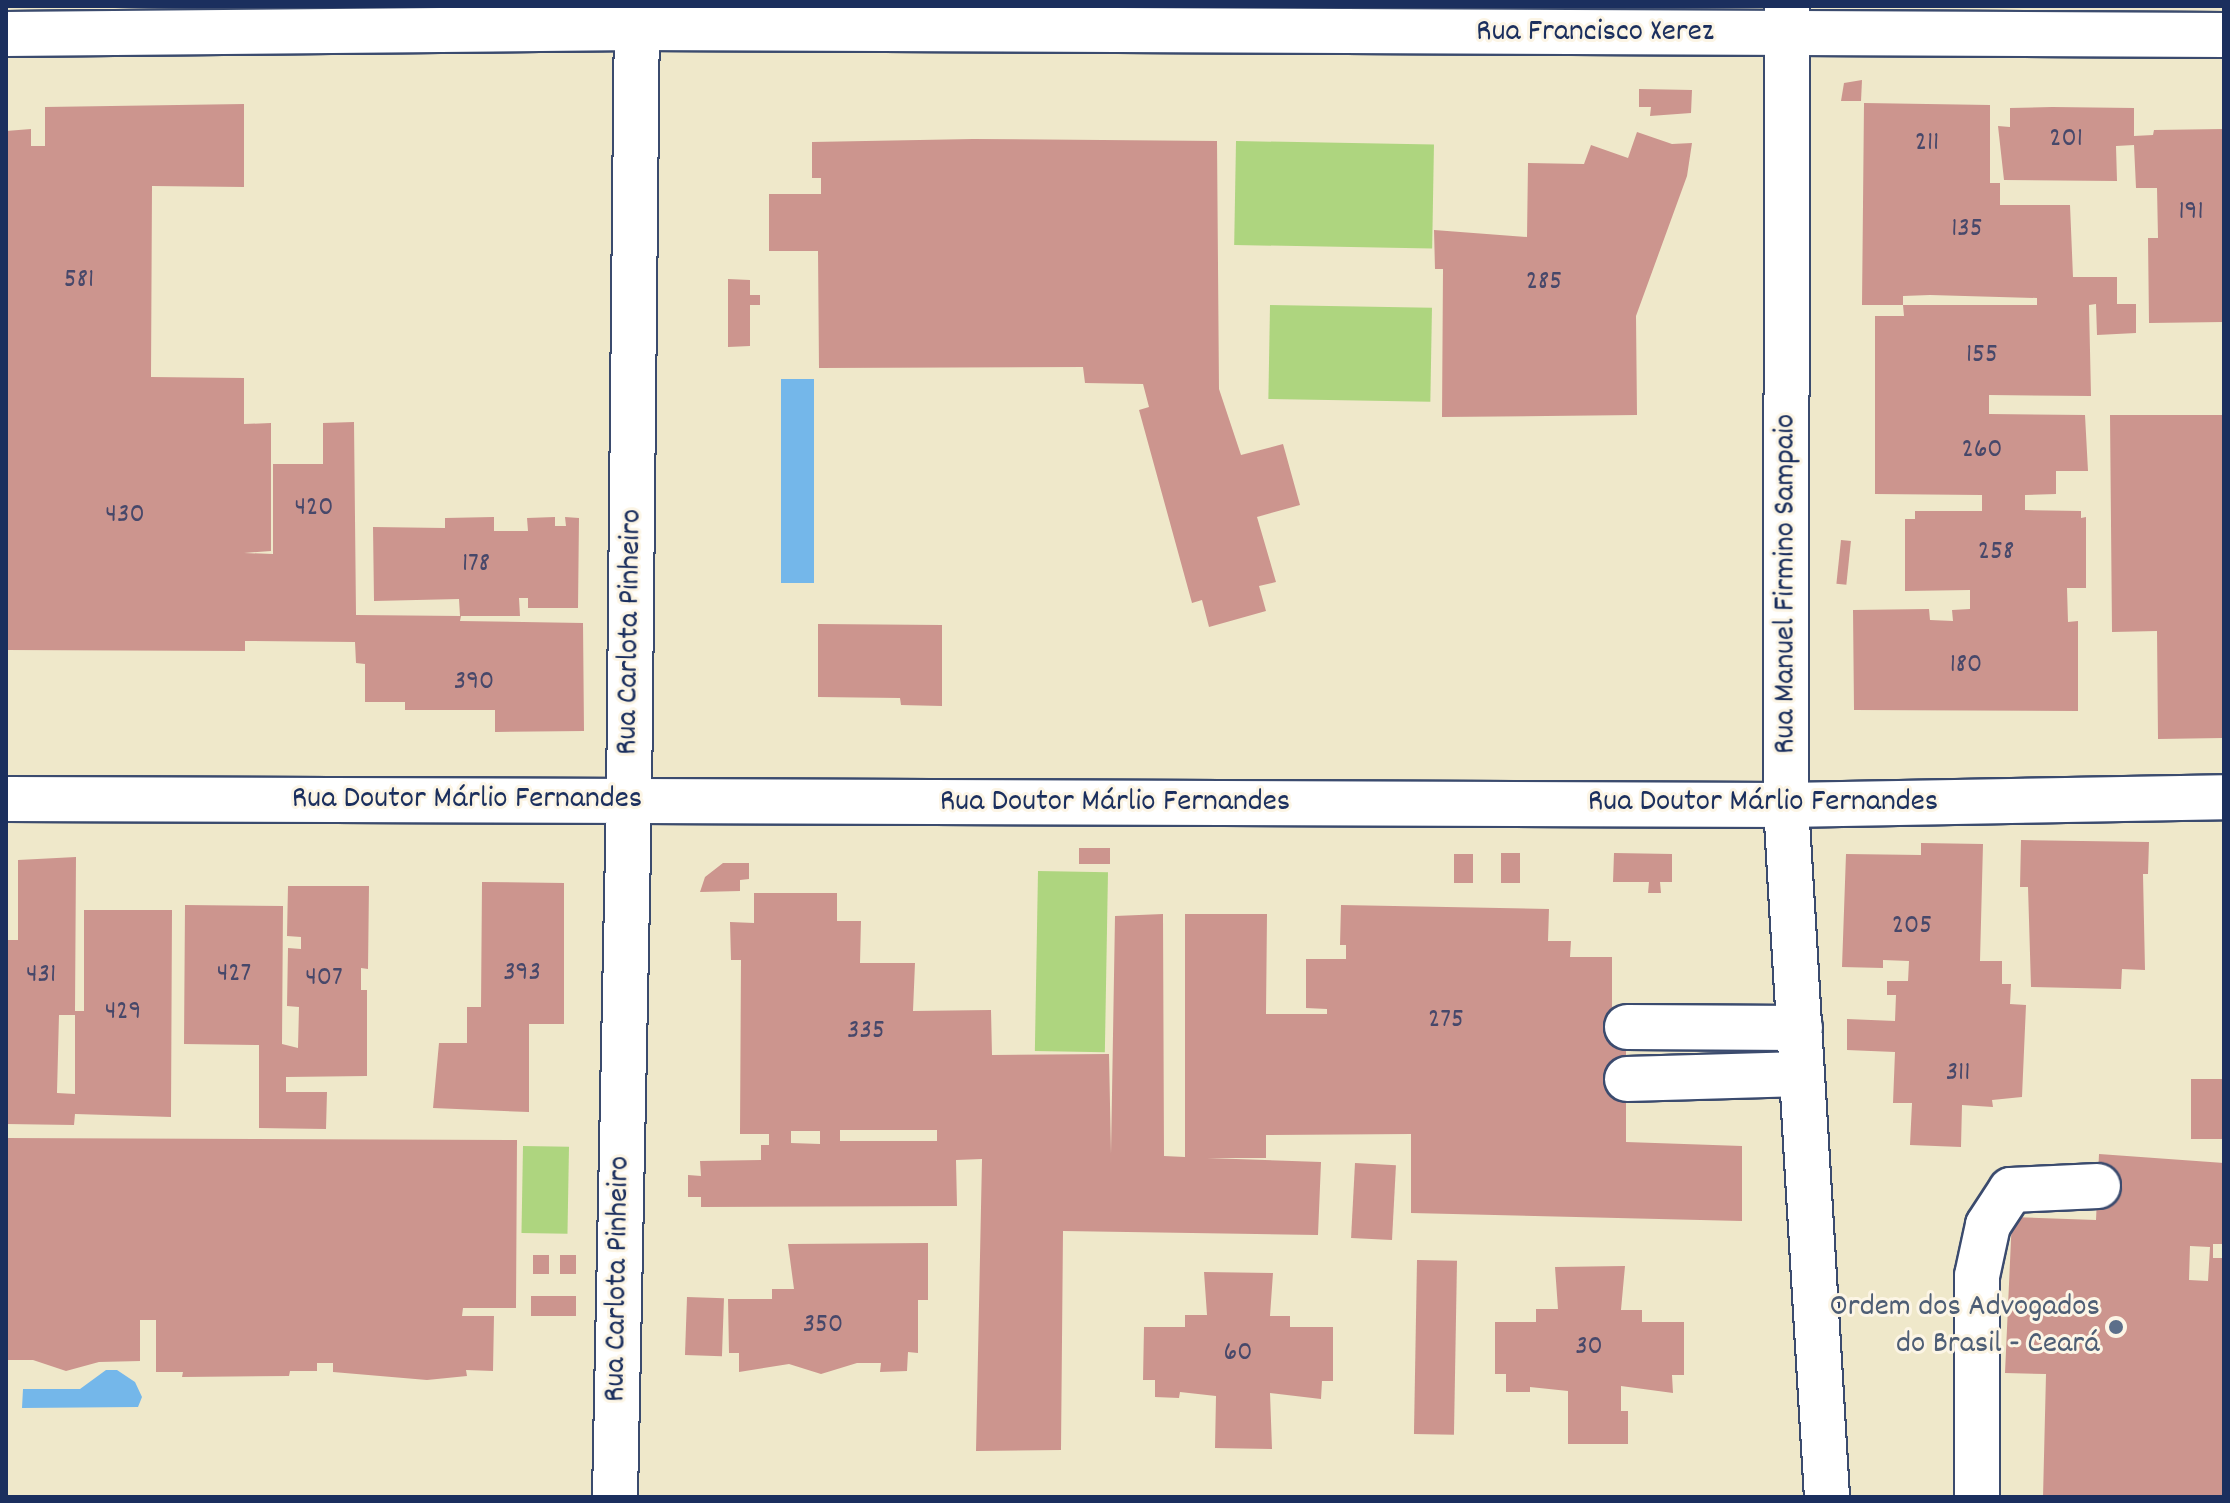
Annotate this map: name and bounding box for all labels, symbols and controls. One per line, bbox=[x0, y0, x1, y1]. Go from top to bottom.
street label: Rua Francisco Xerez bbox=[1476, 14, 1714, 52]
house number: 201 bbox=[2049, 123, 2083, 157]
house number: 211 bbox=[1915, 127, 1939, 161]
house number: 191 bbox=[2178, 196, 2204, 230]
house number: 135 bbox=[1951, 213, 1983, 247]
house number: 581 bbox=[64, 264, 94, 298]
house number: 285 bbox=[1526, 266, 1562, 300]
house number: 155 bbox=[1966, 339, 1998, 373]
street label: Rua Manuel Firmino Sampaio bbox=[1768, 414, 1806, 754]
house number: 260 bbox=[1961, 434, 2003, 468]
house number: 420 bbox=[294, 492, 334, 526]
house number: 430 bbox=[105, 499, 145, 533]
street label: Rua Carlota Pinheiro bbox=[610, 509, 652, 755]
house number: 258 bbox=[1978, 536, 2014, 570]
house number: 178 bbox=[462, 548, 490, 582]
house number: 180 bbox=[1950, 649, 1982, 683]
house number: 390 bbox=[454, 666, 494, 700]
street label: Rua Doutor Márlio Fernandes bbox=[292, 781, 642, 819]
street label: Rua Doutor Márlio Fernandes bbox=[940, 784, 1290, 822]
street label: Rua Doutor Márlio Fernandes bbox=[1588, 784, 1938, 822]
house number: 205 bbox=[1892, 910, 1932, 944]
house number: 393 bbox=[503, 957, 541, 991]
house number: 427 bbox=[217, 958, 251, 992]
house number: 431 bbox=[26, 959, 56, 993]
house number: 407 bbox=[305, 962, 343, 996]
house number: 429 bbox=[105, 996, 141, 1030]
house number: 275 bbox=[1428, 1004, 1464, 1038]
house number: 335 bbox=[847, 1015, 885, 1049]
house number: 311 bbox=[1946, 1057, 1970, 1091]
street label: Rua Carlota Pinheiro bbox=[598, 1156, 640, 1402]
place label: Ordem dos Advogados do Brasil - Ceará bbox=[1830, 1290, 2100, 1365]
house number: 350 bbox=[803, 1309, 843, 1343]
marker: Ordem dos Advogados do Brasil - Ceará bbox=[2107, 1318, 2125, 1336]
house number: 30 bbox=[1575, 1331, 1603, 1365]
house number: 60 bbox=[1224, 1337, 1252, 1371]

